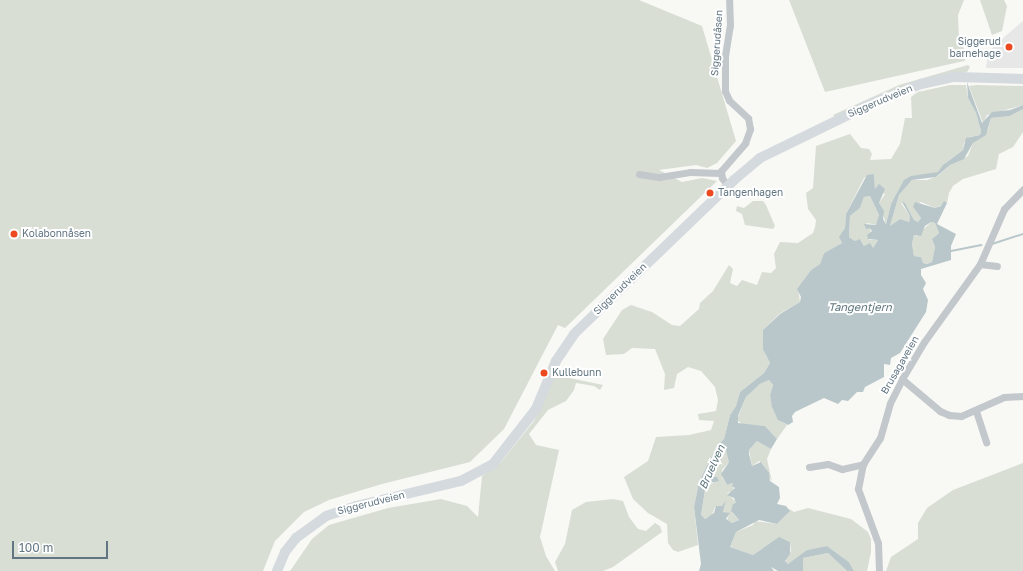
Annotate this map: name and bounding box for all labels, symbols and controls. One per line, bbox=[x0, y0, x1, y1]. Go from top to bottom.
street label: Siggerudåsen bbox=[709, 10, 725, 76]
place label: Siggerud barnehage bbox=[950, 35, 1001, 58]
marker: Siggerud barnehage bbox=[1004, 42, 1014, 52]
street label: Siggerudveien bbox=[846, 82, 914, 120]
place label: Tangenhagen bbox=[718, 187, 783, 199]
marker: Tangenhagen bbox=[705, 188, 715, 198]
place label: Kolabonnåsen bbox=[22, 228, 91, 240]
marker: Kolabonnåsen bbox=[9, 229, 19, 239]
street label: Siggerudveien bbox=[591, 261, 649, 317]
water label: Tangentjern bbox=[828, 300, 892, 314]
street label: Brusagaveien bbox=[879, 334, 921, 396]
place label: Kullebunn bbox=[552, 367, 601, 379]
marker: Kullebunn bbox=[539, 368, 549, 378]
water label: Bruelven bbox=[696, 443, 728, 491]
street label: Siggerudveien bbox=[336, 489, 406, 517]
scale bar bbox=[14, 533, 110, 559]
text: 100 m bbox=[19, 540, 53, 555]

